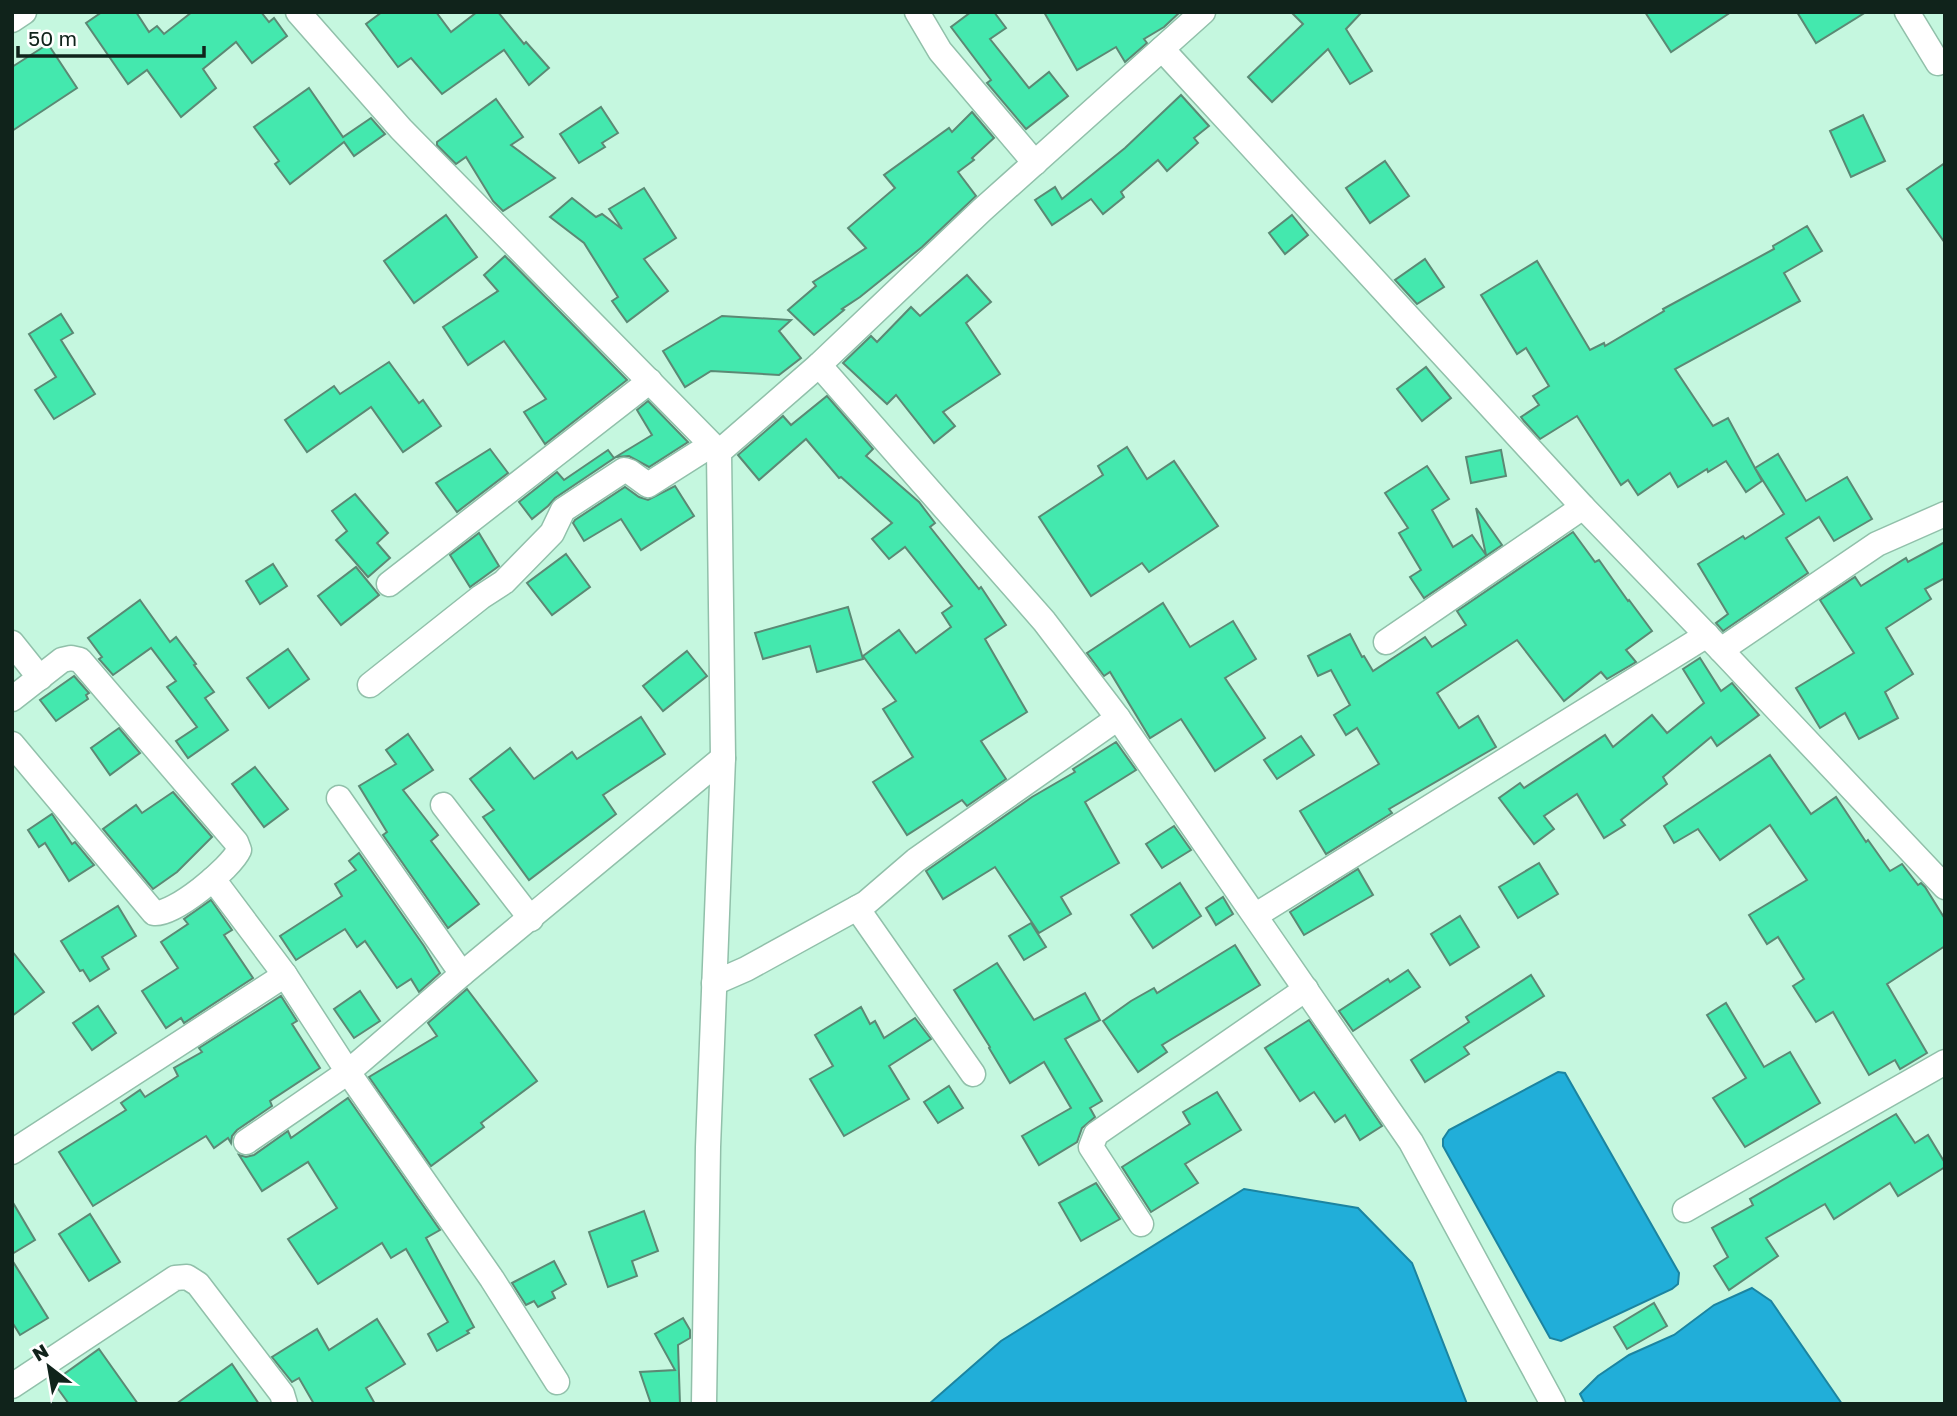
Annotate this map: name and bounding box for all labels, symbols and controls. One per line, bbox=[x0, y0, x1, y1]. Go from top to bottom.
scale bar bbox=[18, 14, 203, 58]
text: 50 m bbox=[28, 25, 77, 51]
north arrow bbox=[14, 1332, 84, 1402]
text: N bbox=[28, 1338, 52, 1366]

